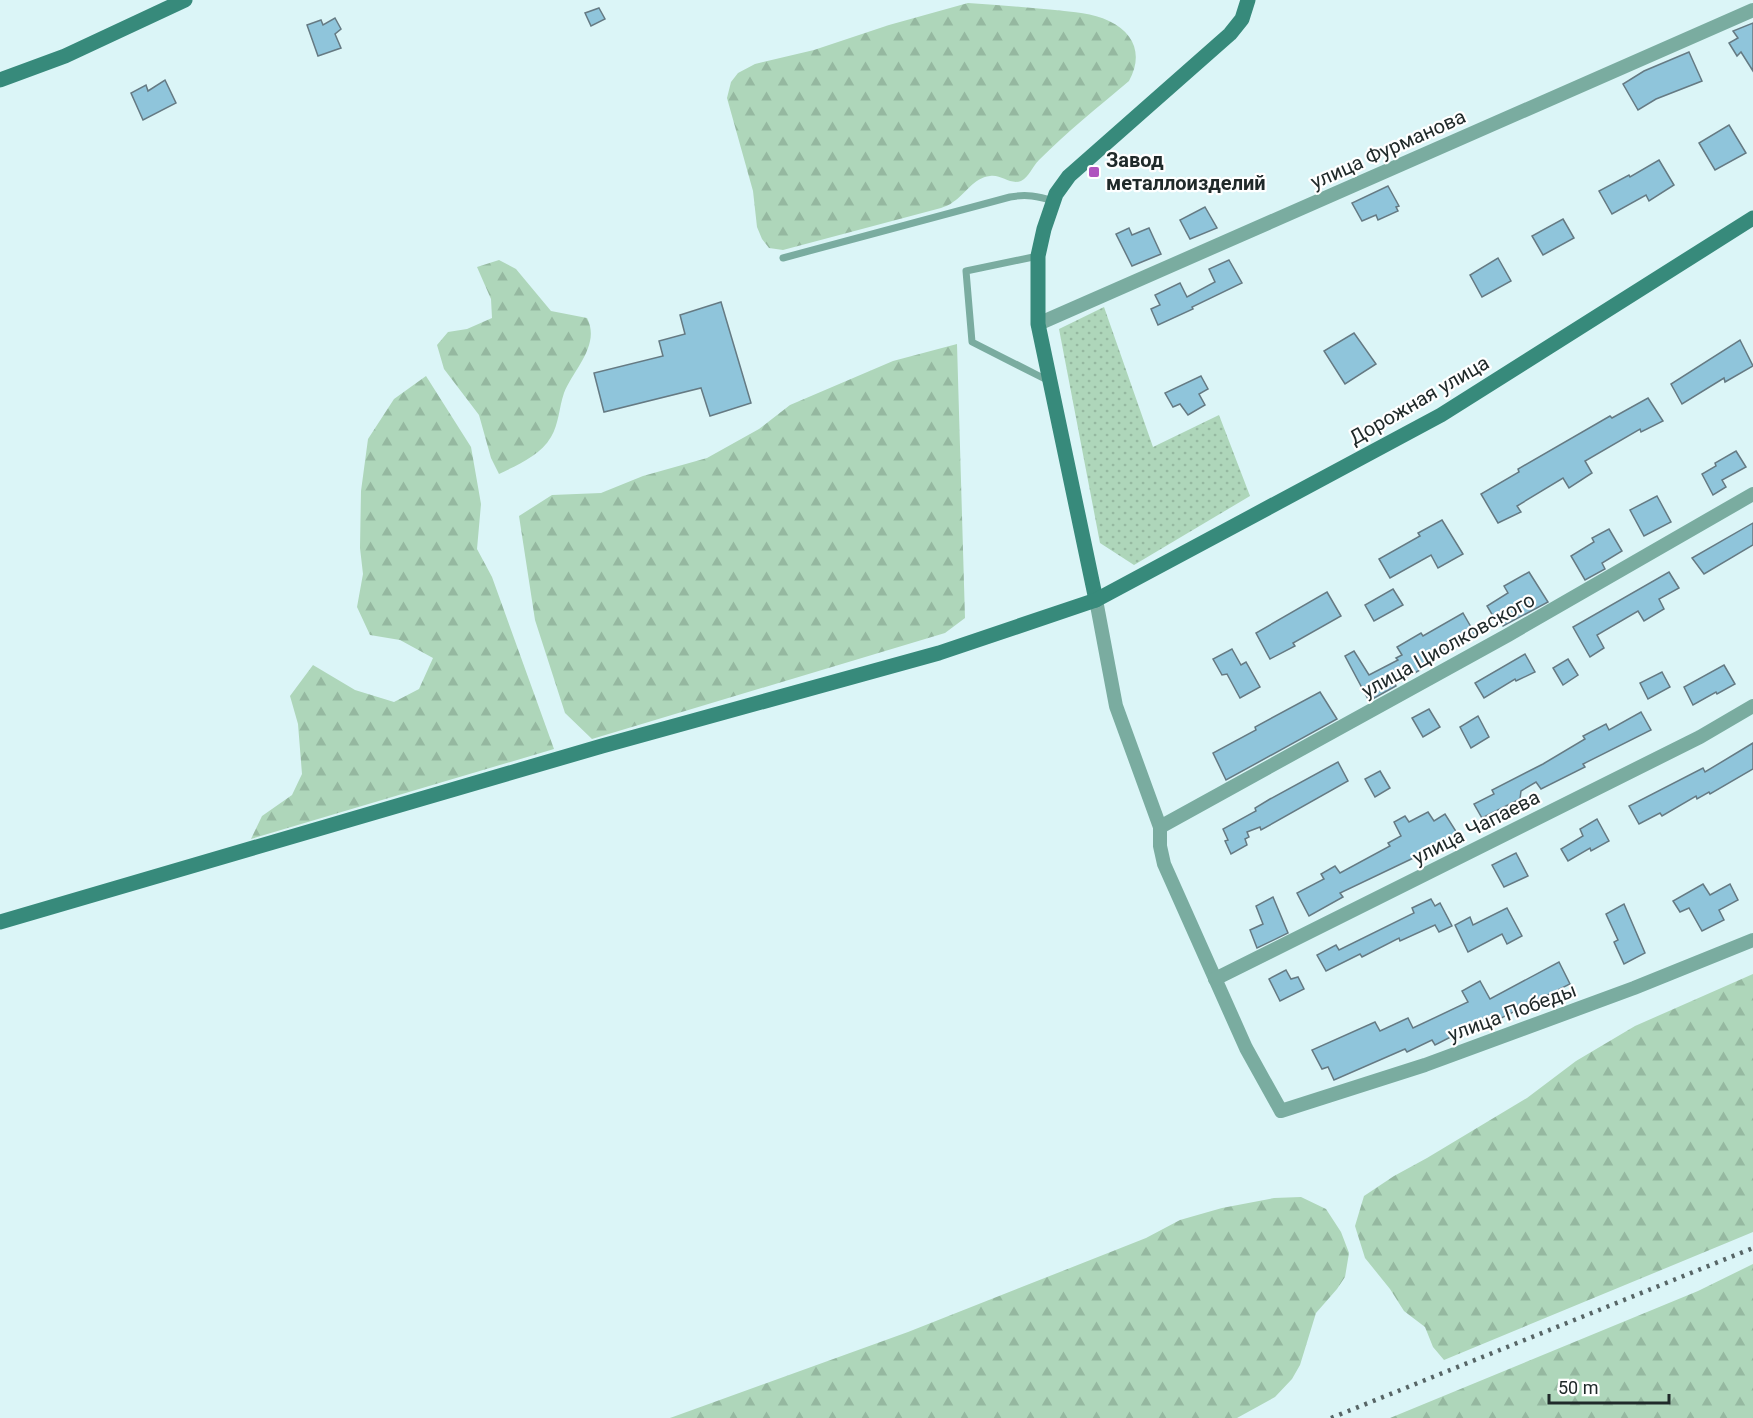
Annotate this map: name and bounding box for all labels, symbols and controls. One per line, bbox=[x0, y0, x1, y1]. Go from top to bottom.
street label: улица Фурманова bbox=[1307, 104, 1469, 194]
place label: Завод металлоизделий bbox=[1106, 148, 1266, 195]
marker: Завод металлоизделий bbox=[1087, 165, 1101, 179]
street label: Дорожная улица bbox=[1345, 350, 1493, 450]
street label: улица Циолковского bbox=[1357, 587, 1539, 703]
street label: улица Чапаева bbox=[1408, 785, 1544, 869]
street label: улица Победы bbox=[1445, 978, 1579, 1046]
scale bar bbox=[1549, 1367, 1669, 1405]
text: 50 m bbox=[1558, 1377, 1598, 1398]

